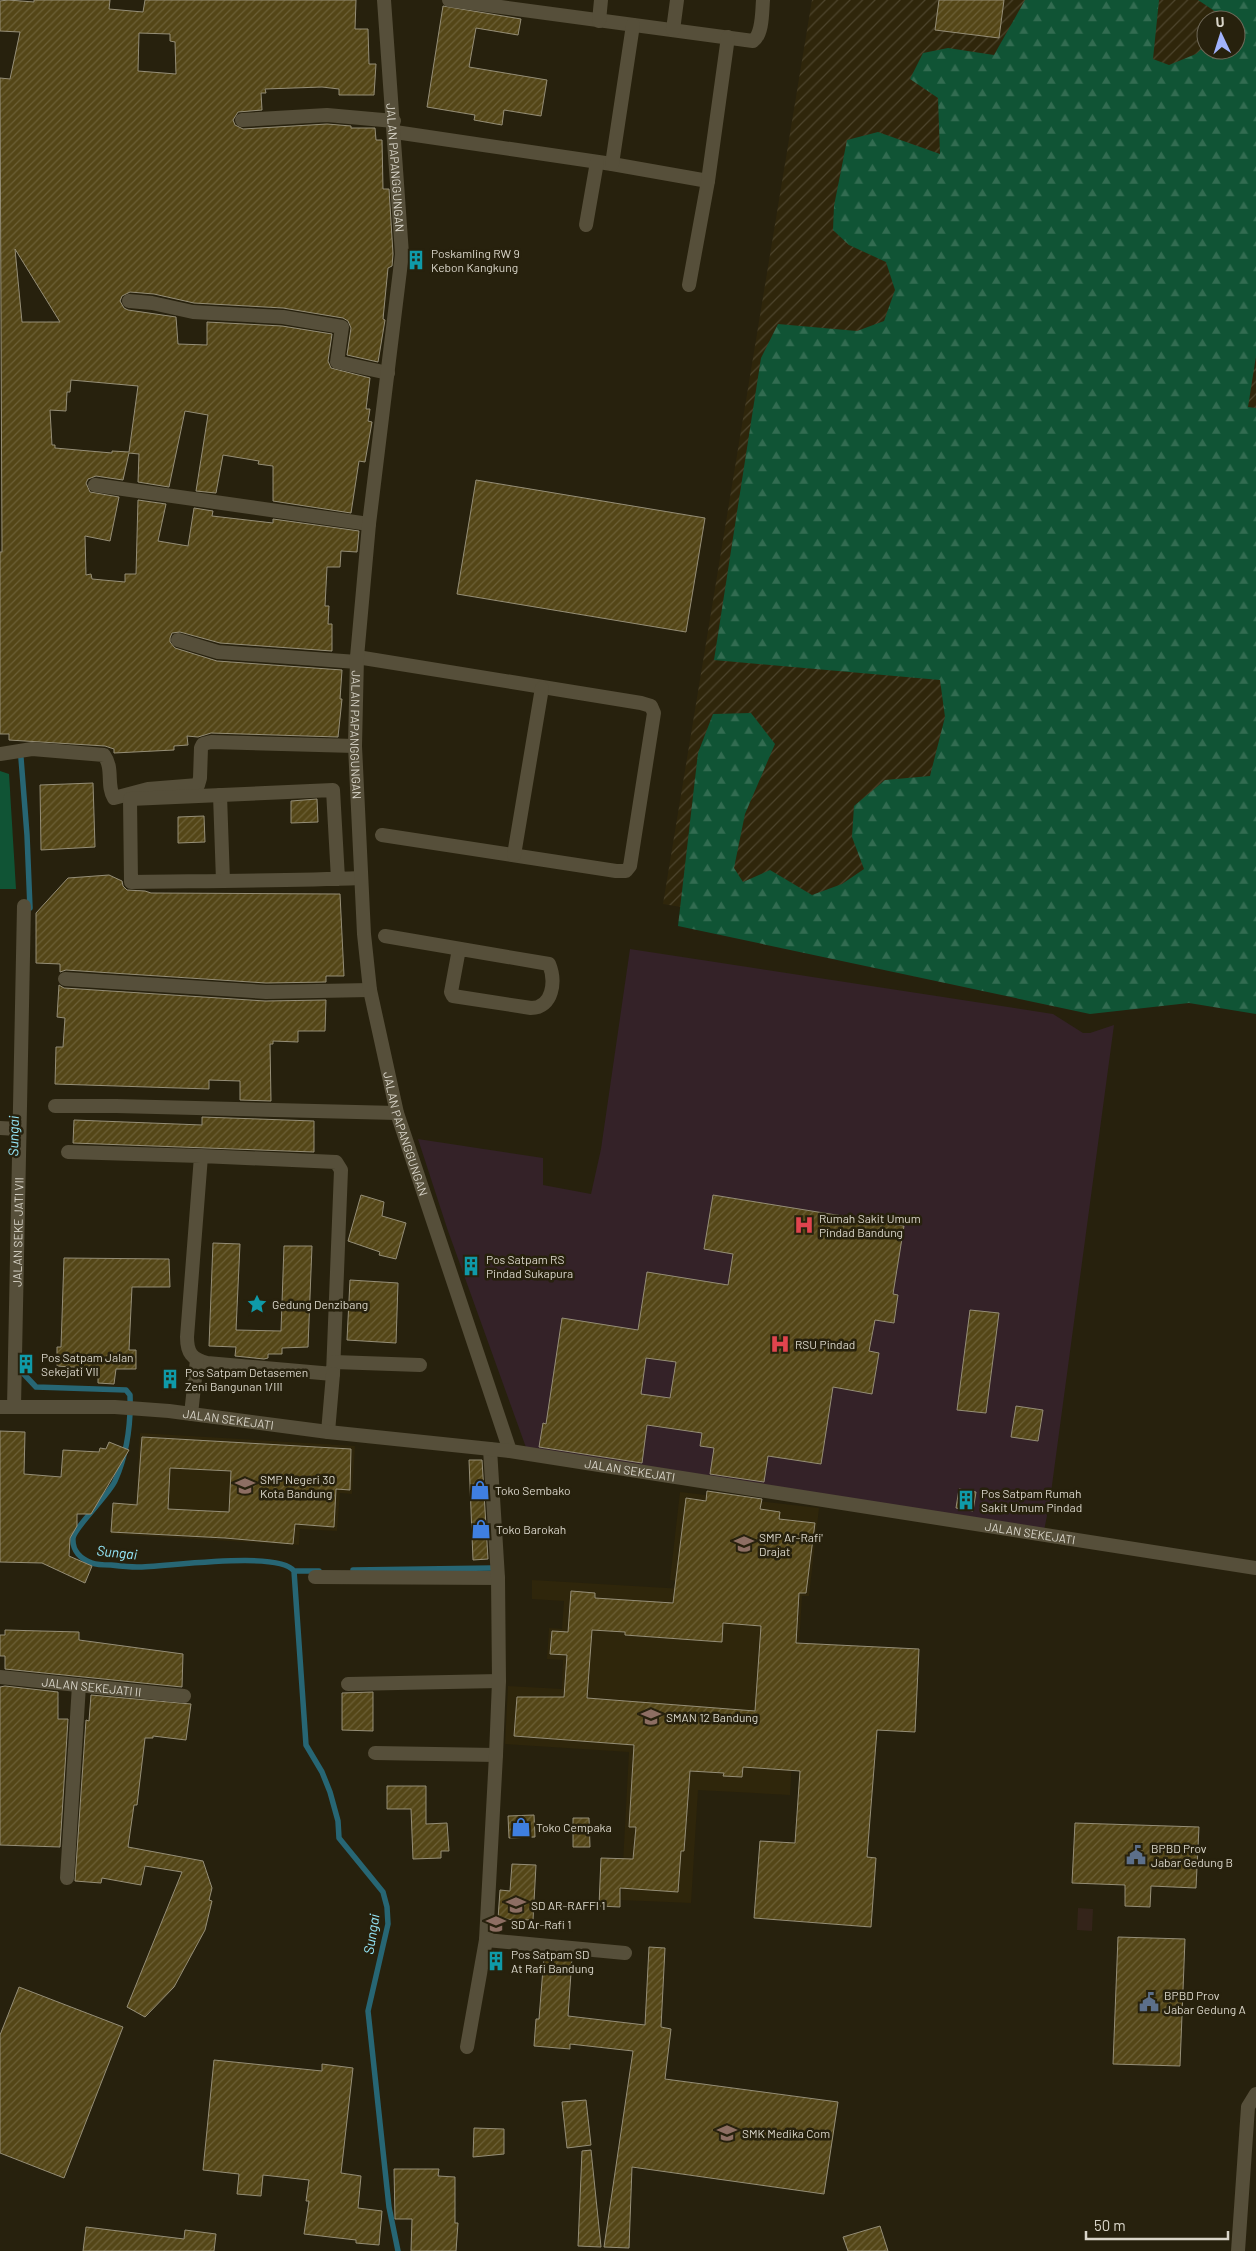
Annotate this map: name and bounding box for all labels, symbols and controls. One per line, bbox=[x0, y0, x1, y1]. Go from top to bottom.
north arrow bbox=[1196, 10, 1246, 60]
text: U bbox=[1215, 13, 1225, 30]
street label: JALAN PAPANGGUNGAN bbox=[384, 103, 407, 232]
place label: Poskamling RW 9 Kebon Kangkung bbox=[431, 246, 520, 274]
building icon: Poskamling RW 9 Kebon Kangkung bbox=[405, 249, 427, 271]
street label: JALAN PAPANGGUNGAN bbox=[348, 670, 365, 800]
street label: JALAN PAPANGGUNGAN bbox=[381, 1070, 431, 1198]
water label: Sungai bbox=[4, 1115, 22, 1156]
street label: JALAN SEKE JATI VII bbox=[9, 1177, 26, 1287]
place label: Rumah Sakit Umum Pindad Bandung bbox=[819, 1211, 921, 1239]
hospital icon: Rumah Sakit Umum Pindad Bandung bbox=[793, 1214, 815, 1236]
place label: Pos Satpam RS Pindad Sukapura bbox=[486, 1252, 573, 1280]
building icon: Pos Satpam RS Pindad Sukapura bbox=[460, 1255, 482, 1277]
place icon: Gedung Denzibang bbox=[246, 1293, 268, 1315]
place label: Gedung Denzibang bbox=[272, 1297, 368, 1311]
hospital icon: RSU Pindad bbox=[769, 1333, 791, 1355]
place label: RSU Pindad bbox=[795, 1337, 855, 1351]
place label: Pos Satpam Jalan Sekejati VII bbox=[41, 1350, 134, 1378]
building icon: Pos Satpam Jalan Sekejati VII bbox=[15, 1353, 37, 1375]
place label: Pos Satpam Detasemen Zeni Bangunan 1/III bbox=[185, 1365, 308, 1393]
building icon: Pos Satpam Detasemen Zeni Bangunan 1/III bbox=[159, 1368, 181, 1390]
street label: JALAN SEKEJATI bbox=[182, 1406, 275, 1432]
street label: JALAN SEKEJATI bbox=[584, 1456, 676, 1484]
place label: SMP Negeri 30 Kota Bandung bbox=[260, 1472, 335, 1500]
school or university icon: SMP Negeri 30 Kota Bandung bbox=[234, 1475, 256, 1497]
shop icon: Toko Sembako bbox=[469, 1479, 491, 1501]
place label: Toko Sembako bbox=[495, 1483, 571, 1497]
place label: Pos Satpam Rumah Sakit Umum Pindad bbox=[981, 1486, 1082, 1514]
building icon: Pos Satpam Rumah Sakit Umum Pindad bbox=[955, 1489, 977, 1511]
shop icon: Toko Barokah bbox=[470, 1518, 492, 1540]
street label: JALAN SEKEJATI bbox=[984, 1519, 1076, 1547]
place label: Toko Barokah bbox=[496, 1522, 566, 1536]
place label: SMP Ar-Rafi' Drajat bbox=[759, 1530, 823, 1558]
school or university icon: SMP Ar-Rafi' Drajat bbox=[733, 1533, 755, 1555]
water label: Sungai bbox=[96, 1541, 139, 1563]
street label: JALAN SEKEJATI II bbox=[41, 1674, 142, 1699]
school or university icon: SMAN 12 Bandung bbox=[640, 1706, 662, 1728]
place label: SMAN 12 Bandung bbox=[666, 1710, 758, 1724]
shop icon: Toko Cempaka bbox=[510, 1816, 532, 1838]
place label: Toko Cempaka bbox=[536, 1820, 612, 1834]
place label: BPBD Prov Jabar Gedung B bbox=[1151, 1841, 1233, 1869]
public building icon: BPBD Prov Jabar Gedung B bbox=[1125, 1844, 1147, 1866]
school or university icon: SD AR-RAFFI 1 bbox=[505, 1894, 527, 1916]
place label: SD AR-RAFFI 1 bbox=[531, 1898, 606, 1912]
water label: Sungai bbox=[359, 1912, 383, 1955]
school or university icon: SD Ar-Rafi 1 bbox=[485, 1913, 507, 1935]
place label: SD Ar-Rafi 1 bbox=[511, 1917, 572, 1931]
place label: Pos Satpam SD At Rafi Bandung bbox=[511, 1947, 594, 1975]
building icon: Pos Satpam SD At Rafi Bandung bbox=[485, 1950, 507, 1972]
place label: BPBD Prov Jabar Gedung A bbox=[1164, 1988, 1246, 2016]
public building icon: BPBD Prov Jabar Gedung A bbox=[1138, 1991, 1160, 2013]
school or university icon: SMK Medika Com bbox=[716, 2122, 738, 2144]
place label: SMK Medika Com bbox=[742, 2126, 830, 2140]
scale bar bbox=[1086, 2208, 1228, 2240]
text: 50 m bbox=[1094, 2216, 1126, 2234]

